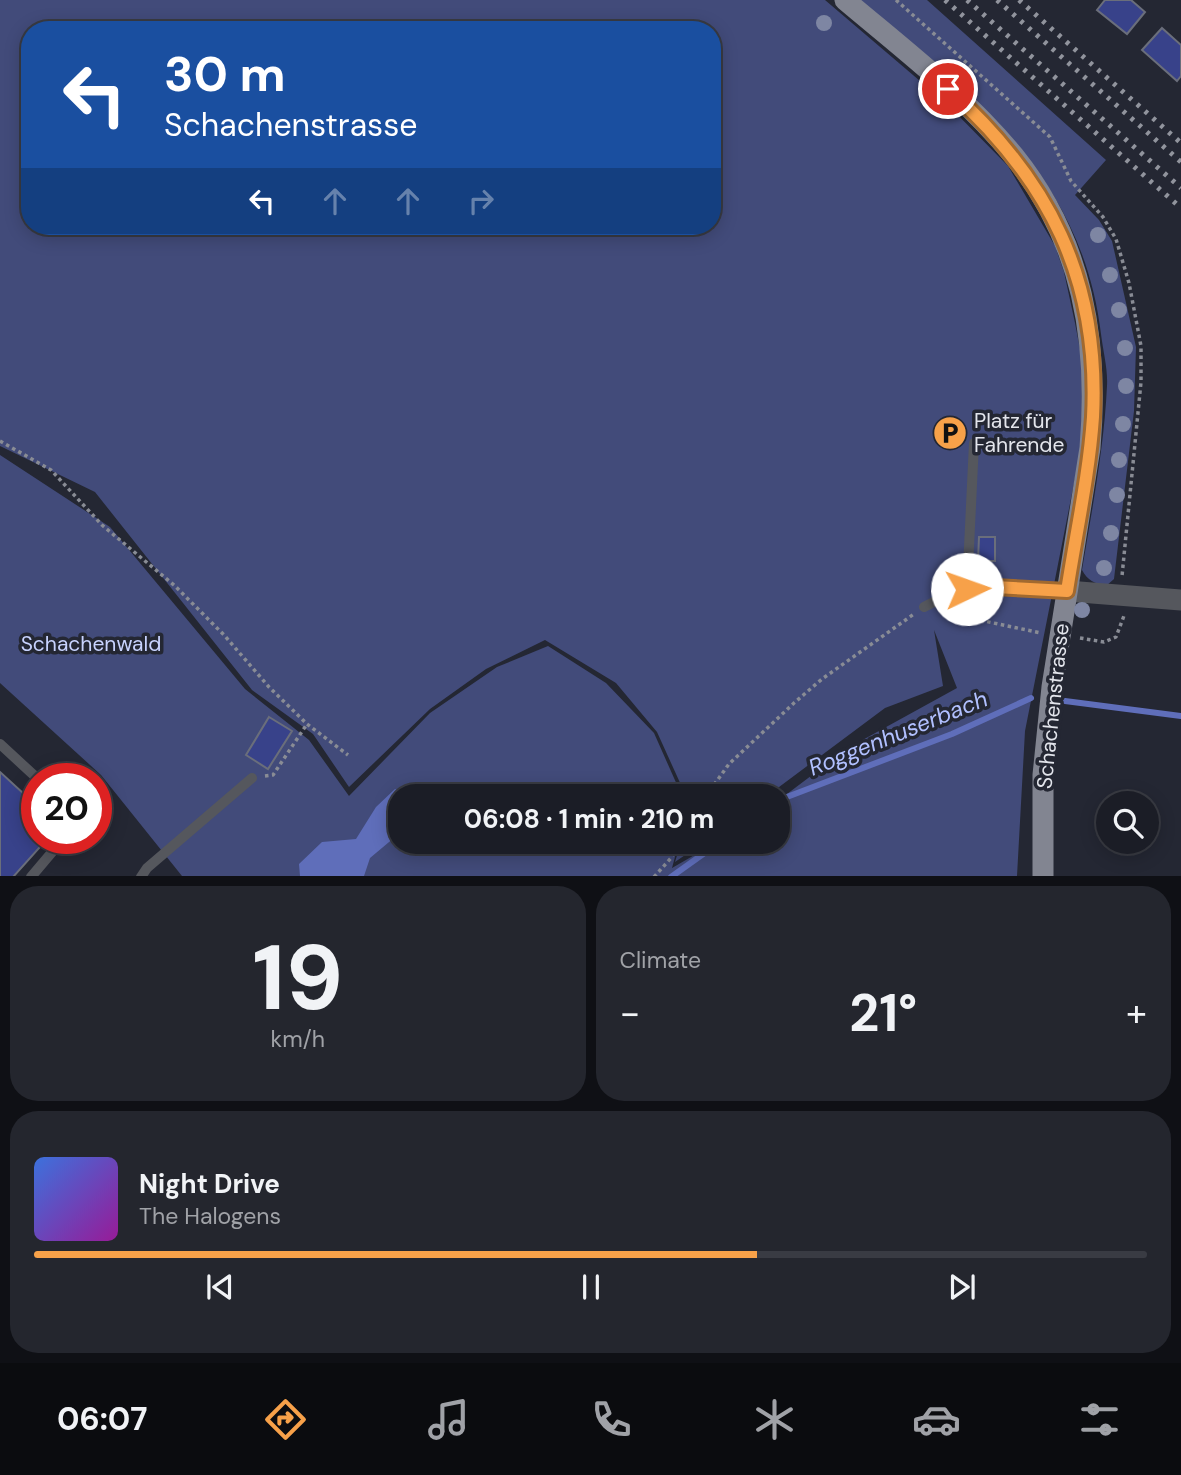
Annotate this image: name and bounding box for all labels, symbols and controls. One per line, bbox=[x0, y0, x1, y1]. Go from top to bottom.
text: 30 m bbox=[164, 42, 286, 106]
icon: left bbox=[49, 49, 140, 140]
pin bbox=[918, 59, 978, 119]
icon: arrive bbox=[929, 70, 967, 108]
text: Schachenstrasse bbox=[164, 104, 417, 146]
icon: left bbox=[243, 182, 281, 220]
icon: ahead bbox=[316, 182, 354, 220]
icon: ahead bbox=[389, 182, 427, 220]
icon: right bbox=[462, 182, 500, 220]
place label: Platz für Fahrende bbox=[974, 407, 1065, 459]
parking icon: Platz für Fahrende bbox=[931, 414, 969, 452]
position arrow bbox=[930, 552, 1004, 626]
street label: Schachenstrasse bbox=[1030, 622, 1076, 790]
park label: Schachenwald bbox=[21, 630, 161, 658]
water label: Roggenhuserbach bbox=[804, 683, 992, 783]
speed limit sign: 20 bbox=[21, 763, 112, 854]
map controls bbox=[1096, 791, 1159, 854]
button: search bbox=[1096, 791, 1159, 854]
text: 06:08 · 1 min · 210 m bbox=[464, 802, 714, 836]
text: 19 bbox=[252, 919, 343, 1037]
text: Climate bbox=[620, 945, 701, 975]
text: 21° bbox=[849, 979, 917, 1047]
text: − bbox=[620, 988, 640, 1038]
text: + bbox=[1126, 988, 1147, 1038]
text: km/h bbox=[271, 1024, 325, 1054]
text: Night Drive bbox=[139, 1167, 280, 1201]
text: The Halogens bbox=[139, 1201, 281, 1231]
icon: previous bbox=[201, 1268, 239, 1306]
icon: pause bbox=[572, 1268, 610, 1306]
icon: next bbox=[943, 1268, 981, 1306]
icon: directions bbox=[261, 1395, 310, 1444]
icon: music bbox=[424, 1395, 473, 1444]
icon: phone bbox=[587, 1395, 636, 1444]
icon: climate bbox=[750, 1395, 799, 1444]
icon: car bbox=[912, 1395, 961, 1444]
icon: filters bbox=[1075, 1395, 1124, 1444]
text: 06:07 bbox=[57, 1398, 147, 1440]

